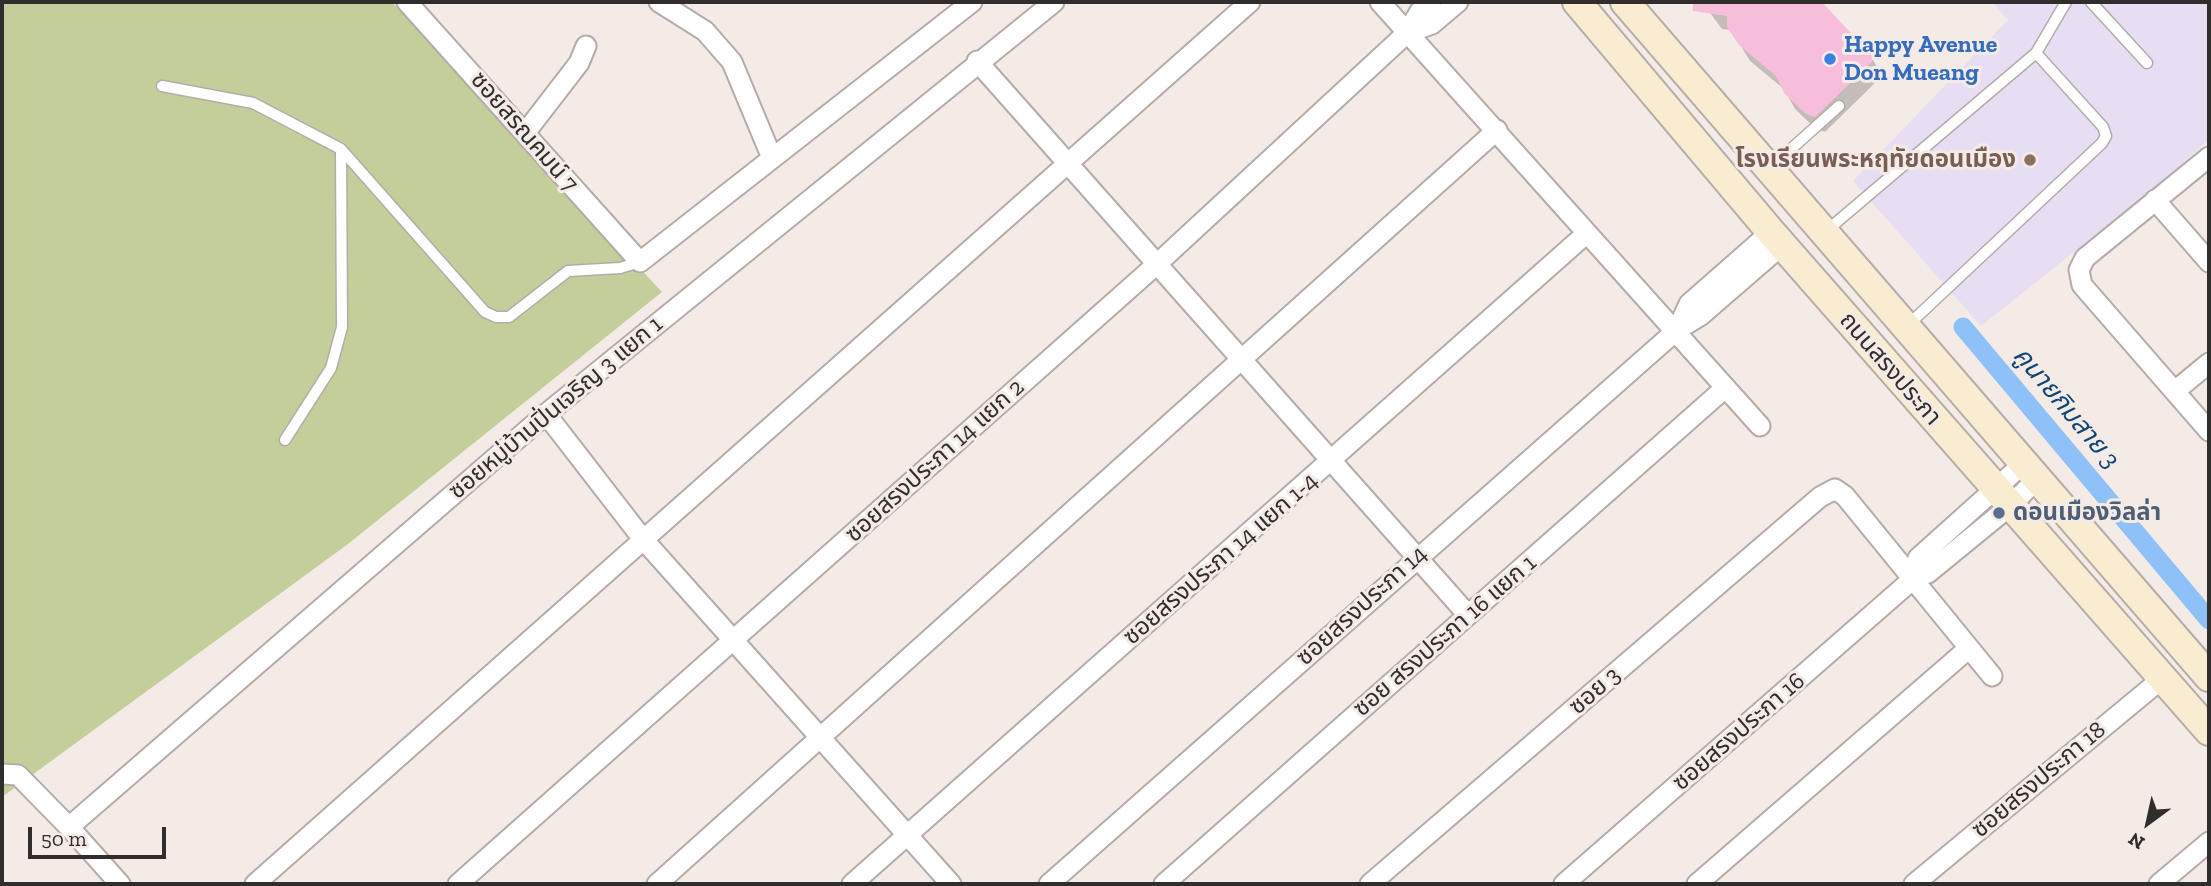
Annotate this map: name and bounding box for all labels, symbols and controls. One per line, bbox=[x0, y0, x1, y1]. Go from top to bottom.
place label: Happy Avenue Don Mueang bbox=[1844, 31, 1997, 87]
marker: Happy Avenue Don Mueang bbox=[1822, 51, 1838, 67]
street label: ซอยสรณคมน์ 7 bbox=[464, 66, 584, 198]
place label: โรงเรียนพระหฤทัยดอนเมือง bbox=[1735, 146, 2016, 174]
marker: โรงเรียนพระหฤทัยดอนเมือง bbox=[2022, 152, 2038, 168]
street label: ถนนสรงประภา bbox=[1833, 306, 1947, 432]
street label: ซอยหมู่บ้านปิ่นเจริญ 3 แยก 1 bbox=[443, 310, 669, 506]
water label: คูนายกิมสาย 3 bbox=[2006, 341, 2126, 475]
street label: ซอยสรงประภา 14 แยก 2 bbox=[840, 373, 1030, 549]
street label: ซอยสรงประภา 14 แยก 1-4 bbox=[1118, 467, 1324, 651]
place label: ดอนเมืองวิลล่า bbox=[2013, 499, 2161, 527]
marker: ดอนเมืองวิลล่า bbox=[1991, 505, 2007, 521]
street label: ซอยสรงประภา 14 bbox=[1291, 540, 1433, 672]
street label: ซอย สรงประภา 16 แยก 1 bbox=[1348, 549, 1542, 723]
street label: ซอย 3 bbox=[1563, 661, 1627, 721]
street label: ซอยสรงประภา 16 bbox=[1667, 667, 1811, 797]
street label: ซอยสรงประภา 18 bbox=[1966, 716, 2112, 844]
north arrow bbox=[2113, 788, 2183, 858]
scale bar bbox=[32, 812, 170, 856]
text: 50 m bbox=[41, 826, 87, 851]
text: N bbox=[2124, 827, 2149, 855]

